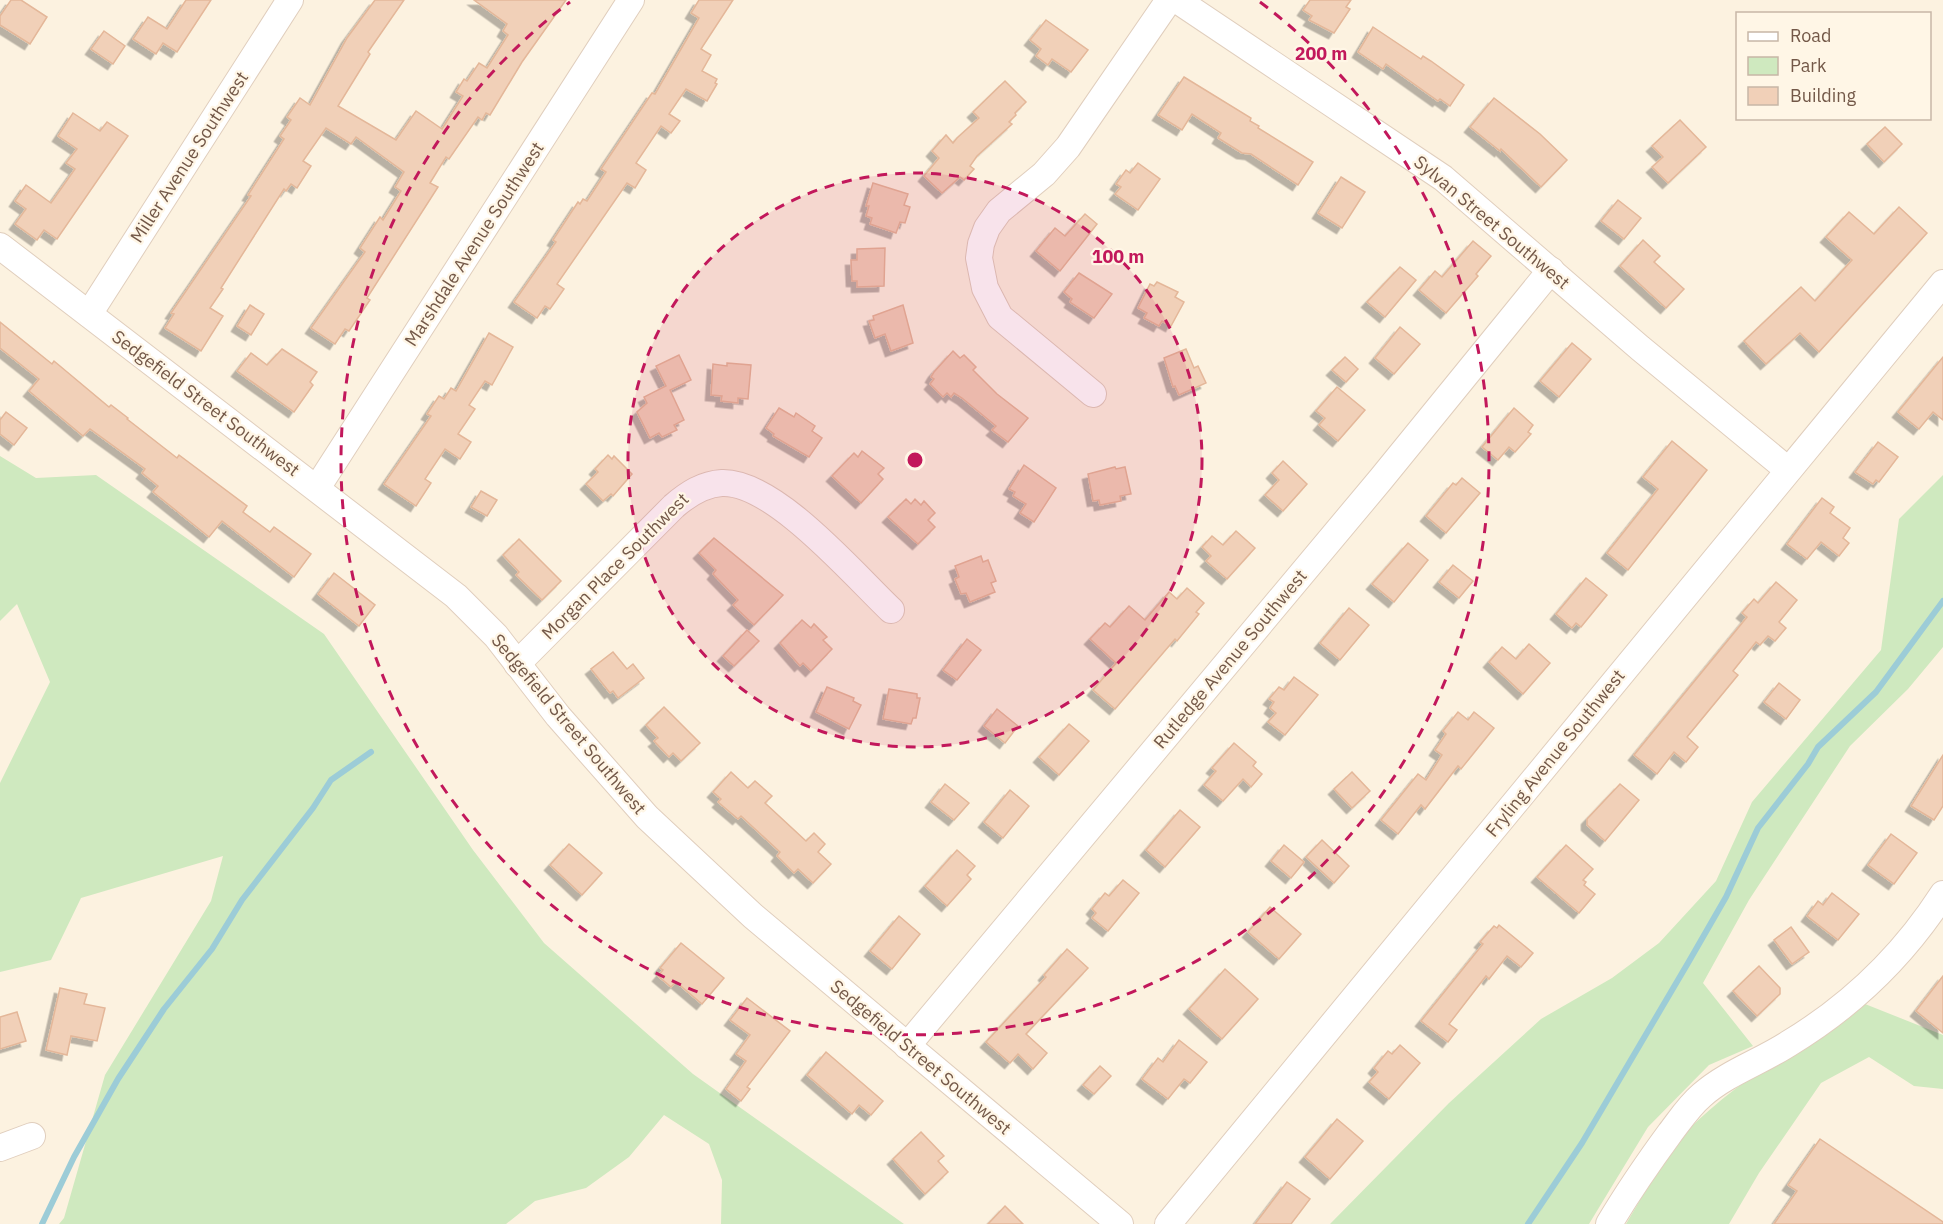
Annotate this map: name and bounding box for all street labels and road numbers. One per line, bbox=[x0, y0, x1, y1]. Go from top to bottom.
street label: Miller Avenue Southwest bbox=[125, 67, 253, 247]
street label: Marshdale Avenue Southwest bbox=[399, 137, 549, 351]
street label: Sylvan Street Southwest bbox=[1409, 150, 1575, 294]
street label: Sedgefield Street Southwest bbox=[108, 325, 304, 481]
street label: Morgan Place Southwest bbox=[537, 488, 693, 644]
street label: Rutledge Avenue Southwest bbox=[1148, 565, 1312, 753]
street label: Sedgefield Street Southwest bbox=[487, 629, 651, 819]
street label: Fryling Avenue Southwest bbox=[1480, 665, 1630, 841]
street label: Sedgefield Street Southwest bbox=[826, 975, 1016, 1139]

